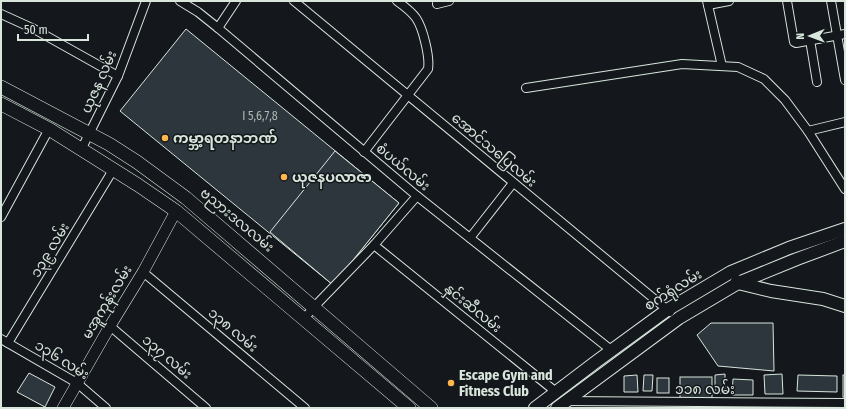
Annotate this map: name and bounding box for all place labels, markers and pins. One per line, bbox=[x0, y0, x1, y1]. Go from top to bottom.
place label: ကမ္ဘာ့ရတနာဘဏ် bbox=[173, 128, 277, 150]
marker: ကမ္ဘာ့ရတနာဘဏ် bbox=[160, 133, 170, 143]
place label: ယုဇနပလာဇာ bbox=[292, 169, 372, 189]
marker: ယုဇနပလာဇာ bbox=[279, 172, 289, 182]
place label: Escape Gym and Fitness Club bbox=[459, 367, 553, 400]
marker: Escape Gym and Fitness Club bbox=[446, 378, 456, 388]

